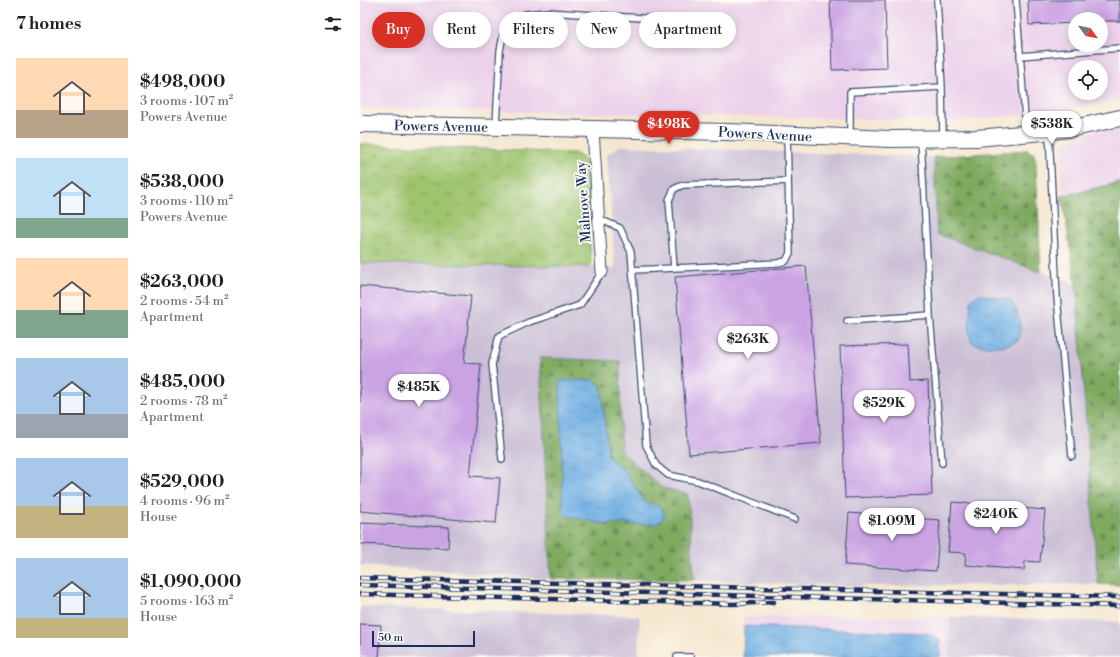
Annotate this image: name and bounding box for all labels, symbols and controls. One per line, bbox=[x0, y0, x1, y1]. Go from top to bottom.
chip: Buy bbox=[372, 12, 425, 48]
chip: Rent bbox=[433, 12, 491, 48]
chip: Filters bbox=[499, 12, 568, 48]
chip: New bbox=[576, 12, 631, 48]
chip: Apartment bbox=[639, 12, 736, 48]
north arrow bbox=[1068, 12, 1108, 52]
map controls bbox=[1068, 12, 1108, 100]
text: 7 homes bbox=[16, 13, 81, 35]
icon: filters bbox=[322, 13, 344, 35]
button: locate bbox=[1068, 60, 1108, 100]
text: $498,000 bbox=[140, 71, 225, 93]
icon: home bbox=[48, 74, 96, 122]
text: 3 rooms · 107 m² bbox=[140, 93, 233, 109]
text: Powers Avenue bbox=[140, 109, 227, 125]
pin: $498K bbox=[641, 111, 697, 145]
pin: $538K bbox=[1024, 111, 1080, 145]
text: $498K bbox=[647, 116, 691, 132]
text: $538K bbox=[1031, 116, 1073, 132]
street label: Powers Avenue bbox=[394, 117, 488, 137]
street label: Powers Avenue bbox=[717, 124, 812, 146]
street label: Malnove Way bbox=[572, 160, 596, 243]
text: $538,000 bbox=[140, 171, 224, 193]
icon: home bbox=[48, 174, 96, 222]
text: 3 rooms · 110 m² bbox=[140, 193, 233, 209]
text: Powers Avenue bbox=[140, 209, 227, 225]
text: $263,000 bbox=[140, 271, 224, 293]
icon: home bbox=[48, 274, 96, 322]
text: 2 rooms · 54 m² bbox=[140, 293, 229, 309]
text: Apartment bbox=[140, 309, 204, 325]
pin: $263K bbox=[720, 326, 776, 360]
text: $263K bbox=[727, 331, 769, 347]
text: $485,000 bbox=[140, 371, 225, 393]
icon: home bbox=[48, 374, 96, 422]
pin: $485K bbox=[391, 374, 447, 408]
text: $485K bbox=[397, 379, 441, 395]
pin: $529K bbox=[856, 390, 912, 424]
text: 2 rooms · 78 m² bbox=[140, 393, 228, 409]
text: $529K bbox=[863, 395, 905, 411]
text: Apartment bbox=[140, 409, 204, 425]
text: $529,000 bbox=[140, 471, 224, 493]
icon: home bbox=[48, 474, 96, 522]
text: 4 rooms · 96 m² bbox=[140, 493, 229, 509]
pin: $240K bbox=[968, 501, 1024, 535]
text: $240K bbox=[974, 506, 1018, 522]
pin: $1.09M bbox=[859, 508, 925, 542]
text: House bbox=[140, 509, 177, 525]
text: $1.09M bbox=[868, 513, 916, 529]
text: $1,090,000 bbox=[140, 571, 241, 593]
icon: home bbox=[48, 574, 96, 622]
text: 5 rooms · 163 m² bbox=[140, 593, 233, 609]
text: House bbox=[140, 609, 177, 625]
scale bar bbox=[372, 629, 475, 648]
text: 50 m bbox=[378, 631, 403, 645]

